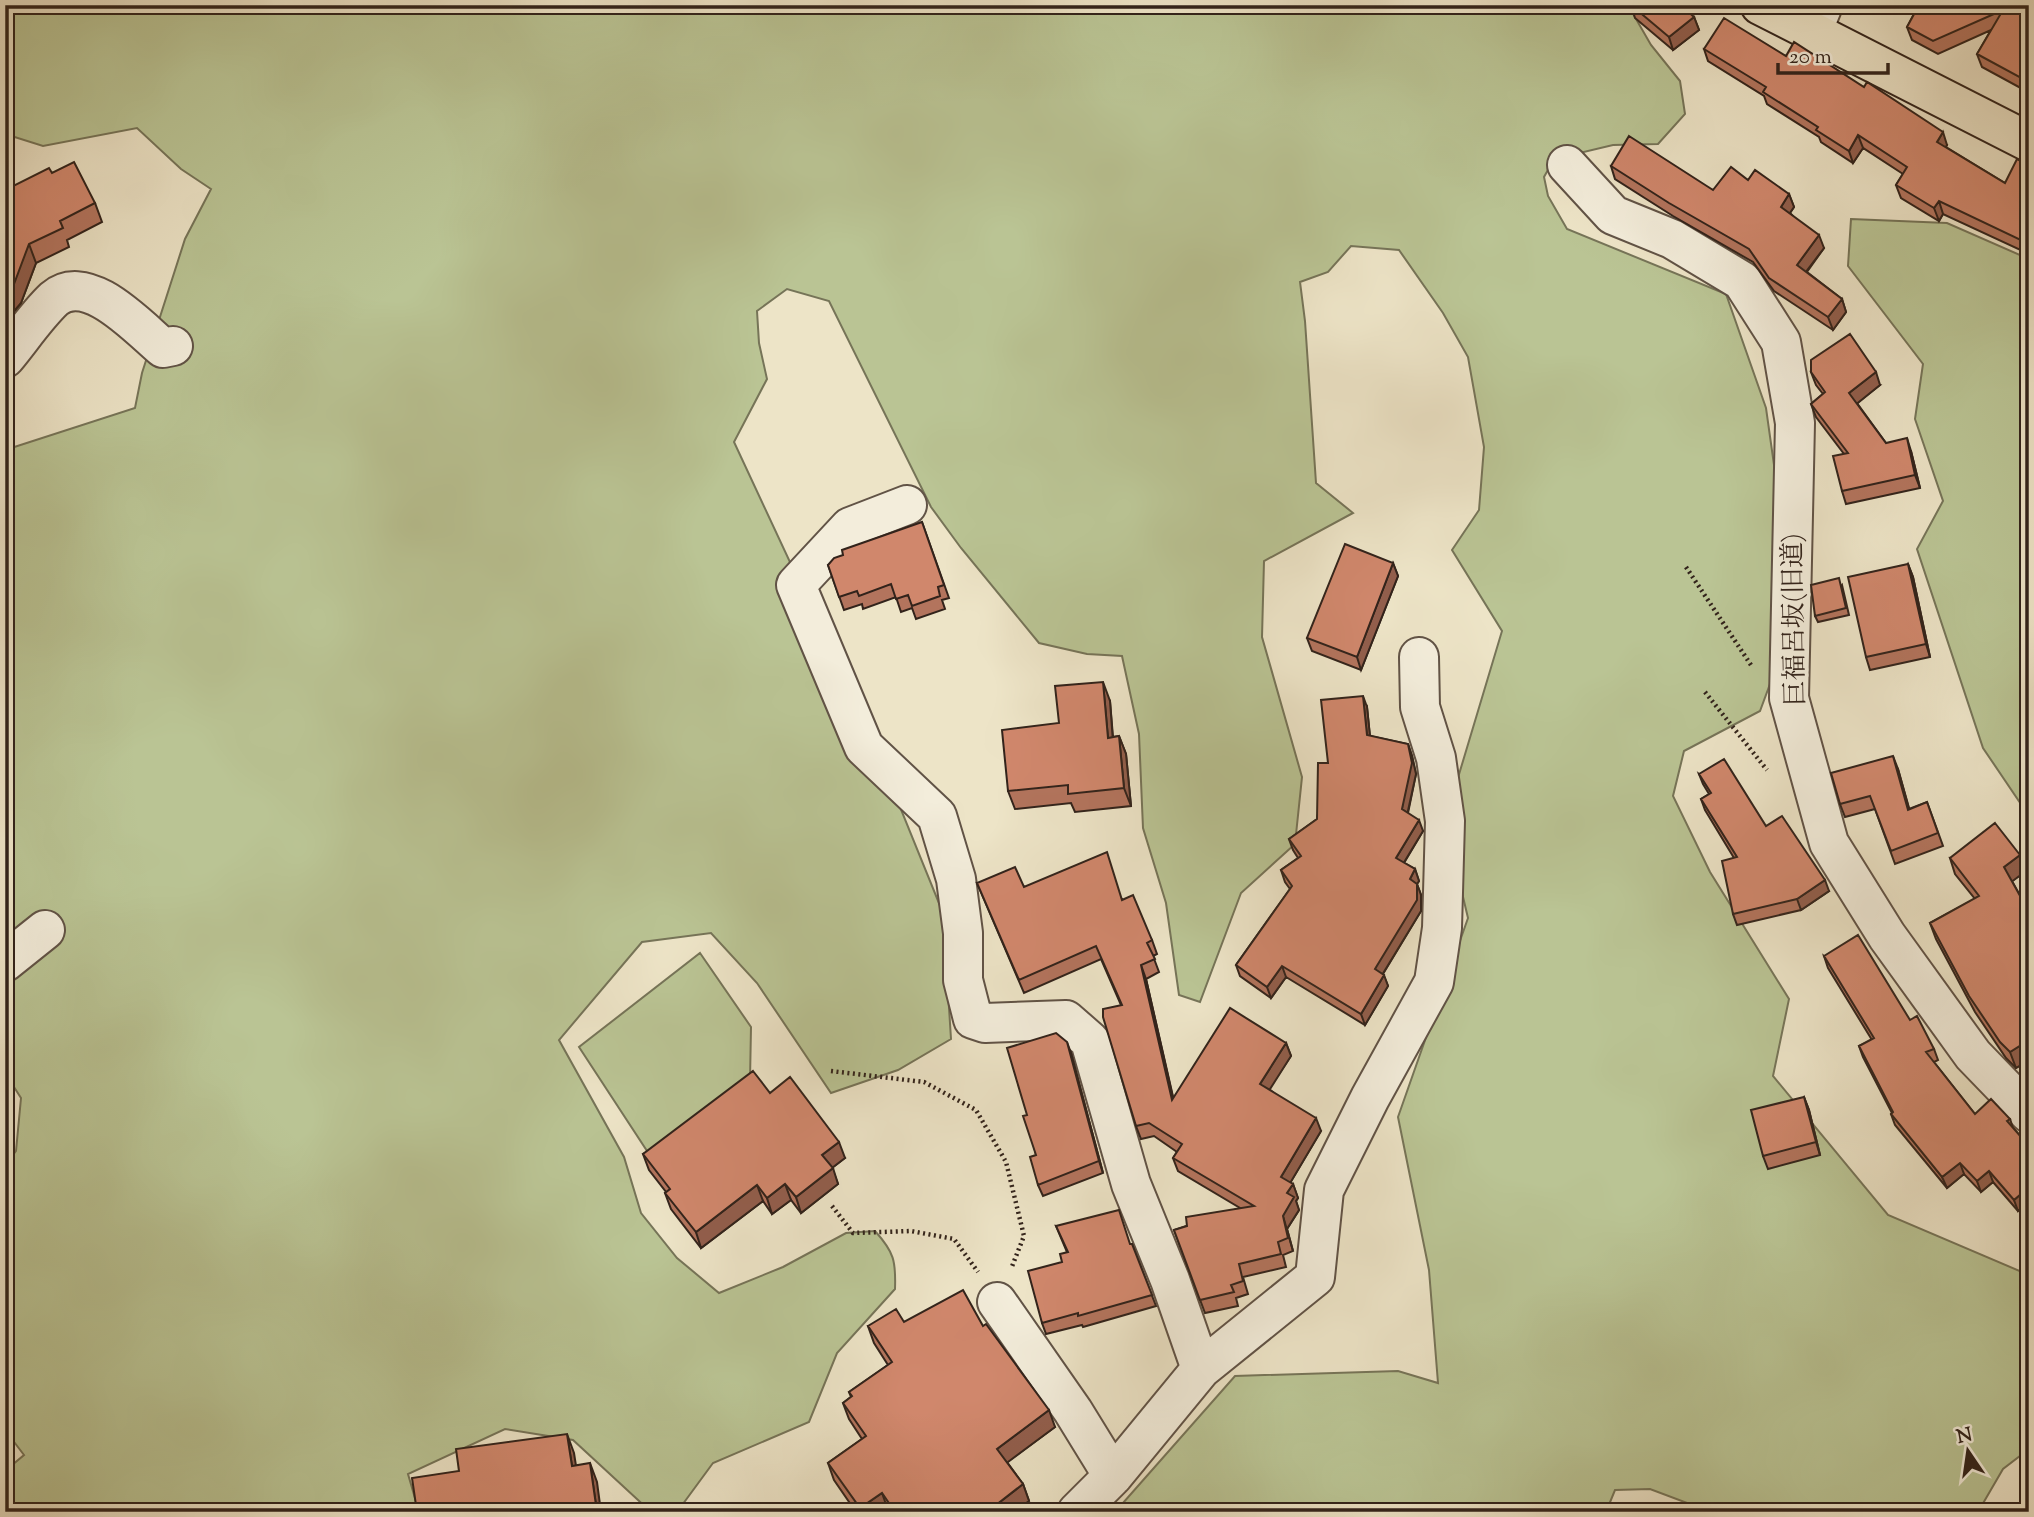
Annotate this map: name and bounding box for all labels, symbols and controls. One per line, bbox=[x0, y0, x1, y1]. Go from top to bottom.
scale bar bbox=[1778, 32, 1889, 76]
text: 20 m bbox=[1789, 43, 1832, 73]
street label: 巨福呂坂(旧道) bbox=[1775, 533, 1816, 707]
north arrow bbox=[1932, 1416, 2002, 1486]
text: N bbox=[1954, 1422, 1975, 1452]

